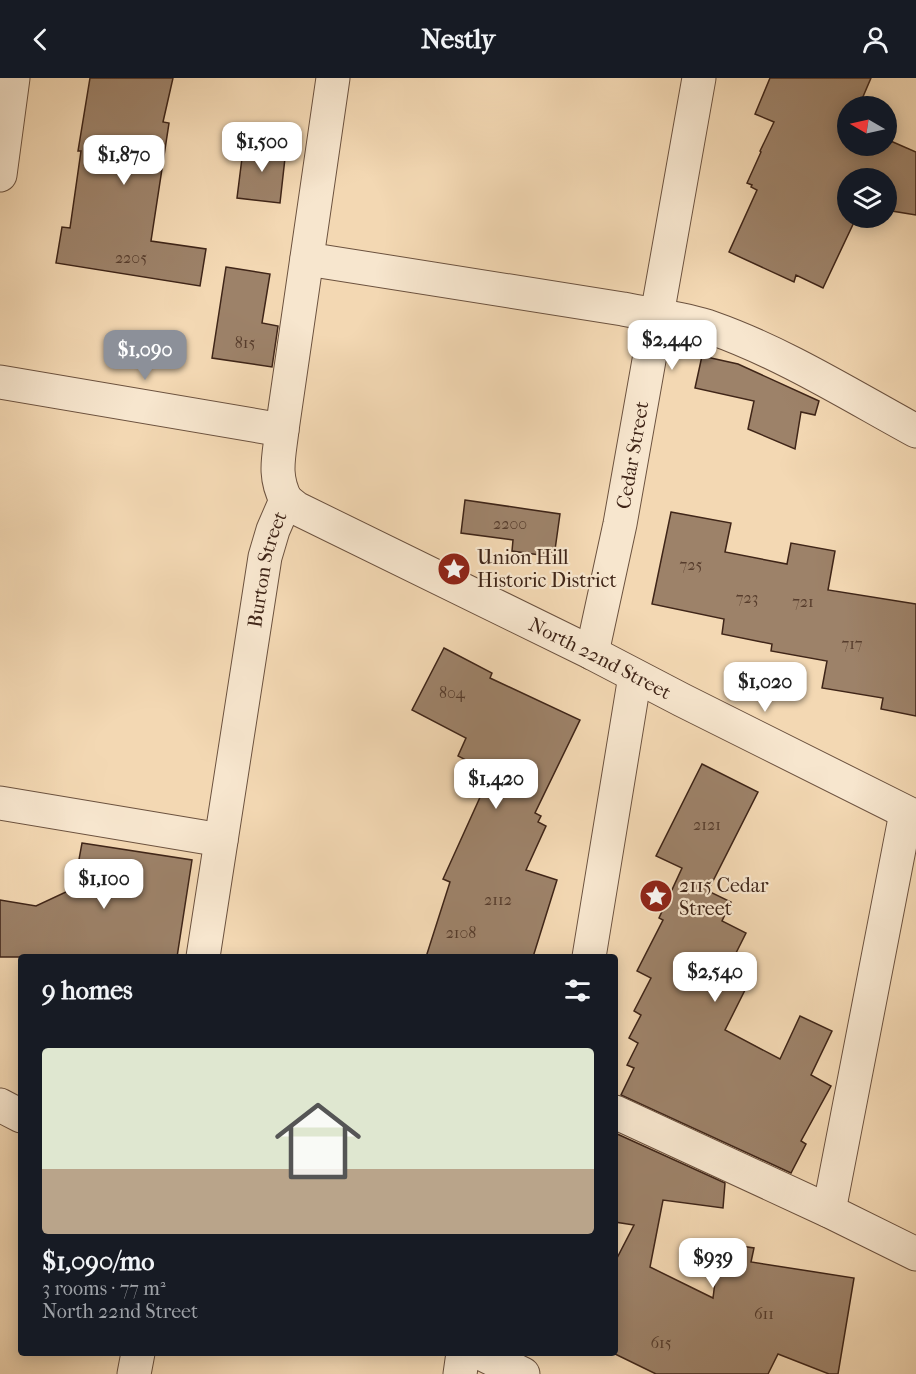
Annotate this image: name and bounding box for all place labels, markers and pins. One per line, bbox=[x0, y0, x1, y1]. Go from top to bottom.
pin: $1,500 bbox=[213, 122, 311, 173]
pin: $1,870 bbox=[75, 135, 173, 186]
pin: $2,440 bbox=[623, 320, 721, 371]
pin: $1,090 bbox=[96, 330, 194, 381]
place label: Union Hill Historic District bbox=[477, 546, 617, 592]
place icon: Union Hill Historic District bbox=[436, 551, 472, 587]
pin: $1,020 bbox=[716, 662, 814, 713]
pin: $1,420 bbox=[447, 759, 545, 810]
pin: $1,100 bbox=[55, 859, 153, 910]
place label: 2115 Cedar Street bbox=[679, 874, 769, 920]
place icon: 2115 Cedar Street bbox=[638, 878, 674, 914]
pin: $2,540 bbox=[666, 952, 764, 1003]
pin: $939 bbox=[677, 1238, 749, 1289]

